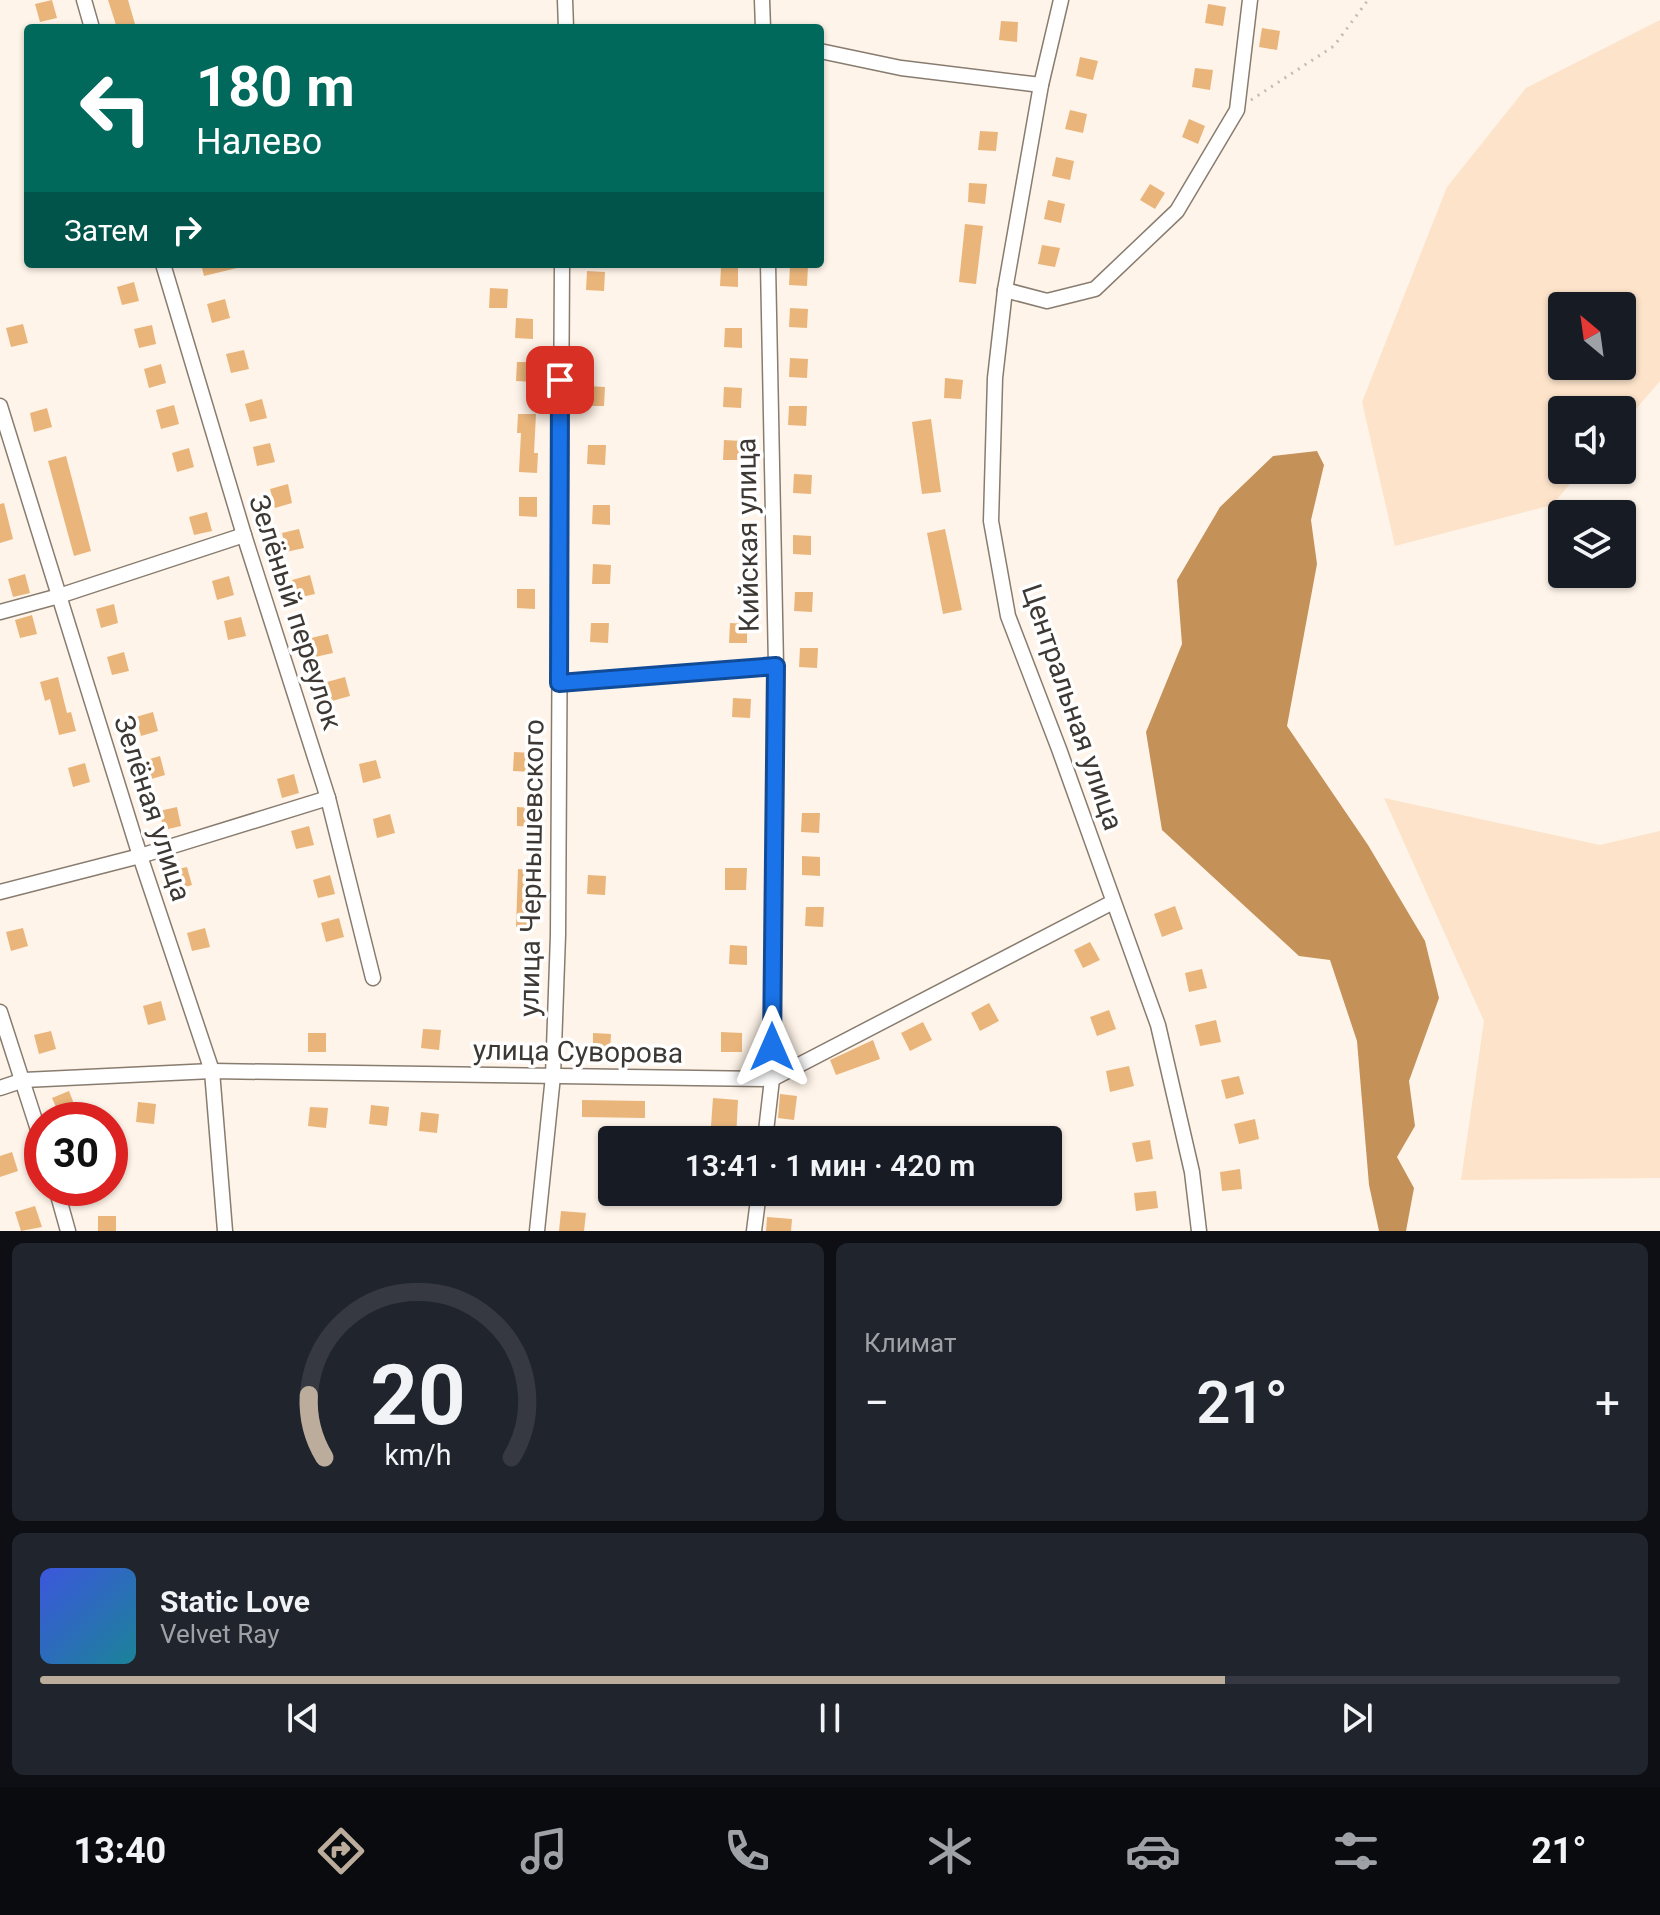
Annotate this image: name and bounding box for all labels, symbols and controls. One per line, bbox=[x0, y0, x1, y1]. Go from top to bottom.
text: 180 m bbox=[196, 54, 355, 120]
icon: left bbox=[64, 56, 168, 160]
text: Налево bbox=[196, 121, 322, 163]
icon: right bbox=[165, 208, 209, 252]
text: Затем bbox=[64, 213, 149, 248]
north arrow bbox=[1548, 292, 1636, 380]
map controls bbox=[1548, 292, 1636, 588]
pin bbox=[526, 346, 594, 414]
icon: arrive bbox=[538, 358, 582, 402]
button: sound bbox=[1548, 396, 1636, 484]
street label: Кийская улица bbox=[729, 438, 766, 632]
street label: Зелёный переулок bbox=[242, 491, 349, 734]
button: layers bbox=[1548, 500, 1636, 588]
street label: Центральная улица bbox=[1015, 580, 1130, 834]
street label: Зелёная улица bbox=[107, 711, 198, 905]
street label: улица Чернышевского bbox=[512, 719, 551, 1017]
position arrow bbox=[730, 1005, 814, 1089]
street label: улица Суворова bbox=[473, 1033, 683, 1070]
speed limit sign: 30 bbox=[24, 1102, 128, 1206]
text: 13:41 · 1 мин · 420 m bbox=[685, 1148, 975, 1183]
text: Климат bbox=[864, 1328, 956, 1358]
text: 20 bbox=[370, 1347, 466, 1444]
text: 21° bbox=[1196, 1367, 1288, 1438]
text: − bbox=[864, 1377, 889, 1429]
text: + bbox=[1595, 1377, 1620, 1429]
text: km/h bbox=[384, 1438, 452, 1472]
text: Static Love bbox=[160, 1584, 310, 1619]
text: Velvet Ray bbox=[160, 1619, 280, 1649]
icon: previous bbox=[281, 1696, 325, 1740]
icon: pause bbox=[808, 1696, 852, 1740]
icon: next bbox=[1335, 1696, 1379, 1740]
icon: directions bbox=[313, 1823, 369, 1879]
icon: music bbox=[516, 1823, 572, 1879]
icon: phone bbox=[719, 1823, 775, 1879]
icon: climate bbox=[922, 1823, 978, 1879]
icon: car bbox=[1125, 1823, 1181, 1879]
icon: filters bbox=[1328, 1823, 1384, 1879]
text: 13:40 bbox=[73, 1830, 166, 1872]
text: 21° bbox=[1531, 1830, 1586, 1872]

